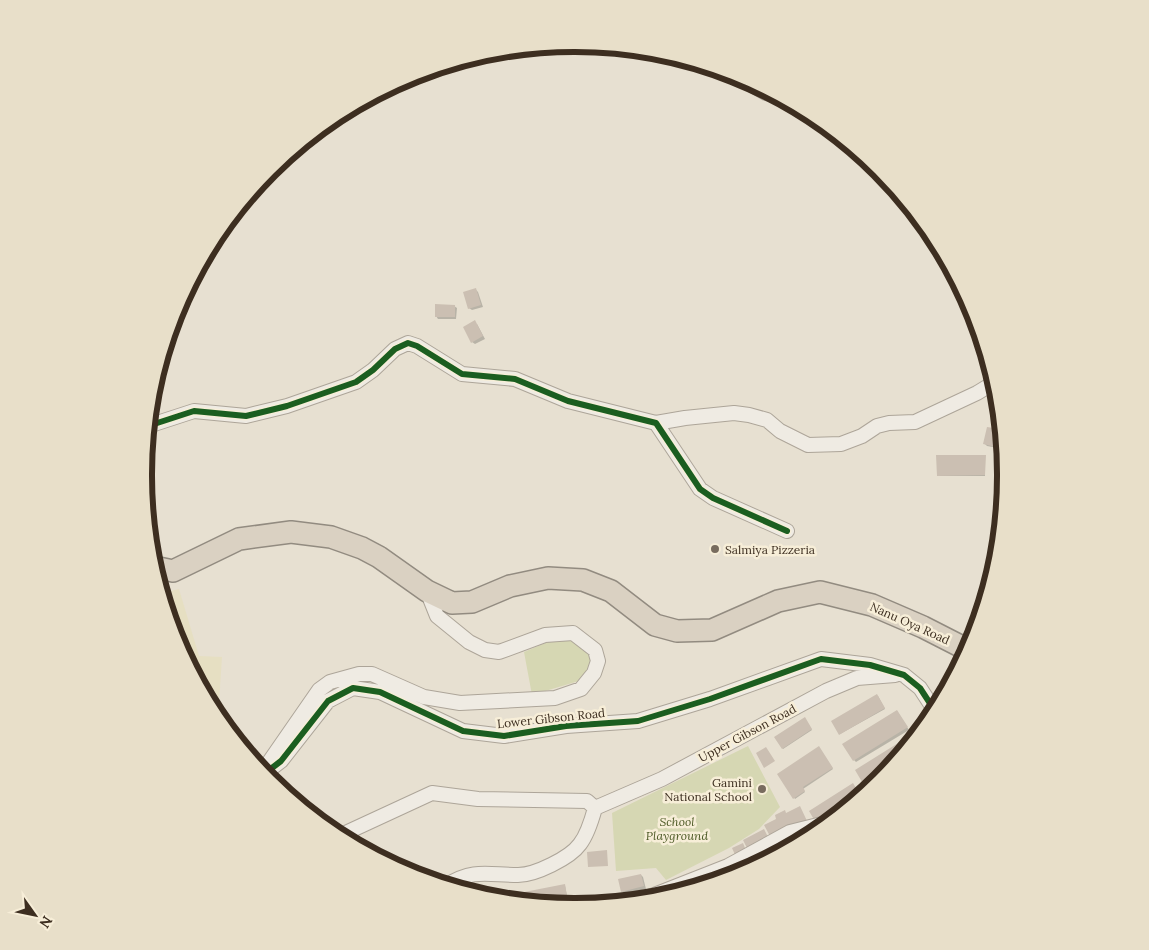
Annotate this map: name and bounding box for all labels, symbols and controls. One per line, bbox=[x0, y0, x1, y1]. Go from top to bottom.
place label: Salmiya Pizzeria bbox=[725, 542, 815, 557]
marker: Salmiya Pizzeria bbox=[709, 543, 721, 555]
street label: Nanu Oya Road bbox=[868, 599, 952, 647]
street label: Upper Gibson Road bbox=[696, 701, 798, 765]
street label: Lower Gibson Road bbox=[496, 705, 606, 731]
place label: Gamini National School bbox=[664, 775, 752, 804]
marker: Gamini National School bbox=[756, 783, 768, 795]
park label: School Playground bbox=[646, 814, 708, 843]
north arrow bbox=[10, 890, 60, 940]
text: N bbox=[35, 913, 56, 932]

